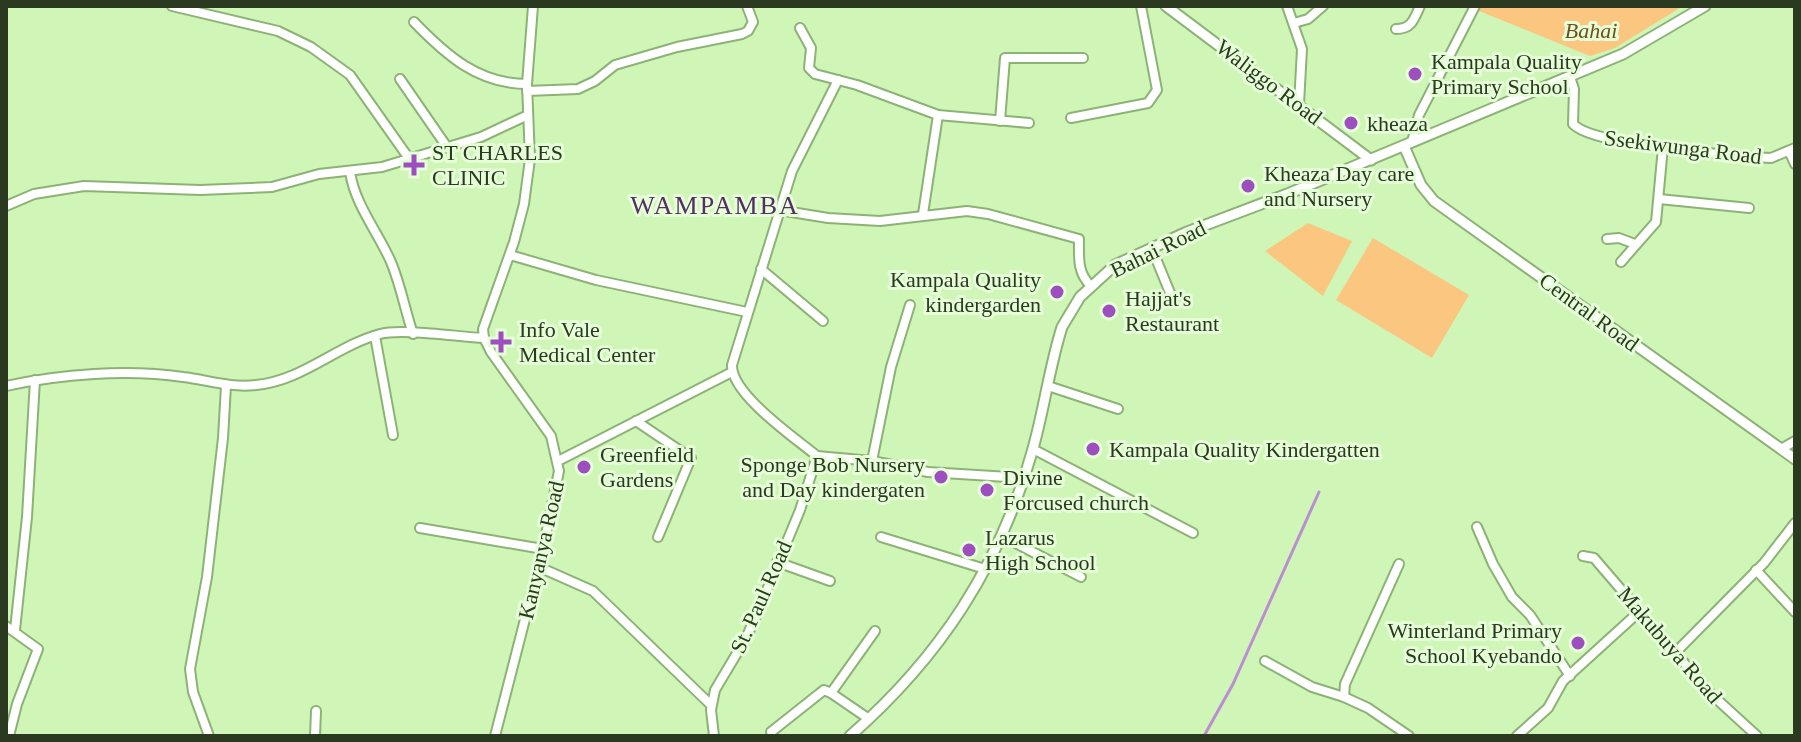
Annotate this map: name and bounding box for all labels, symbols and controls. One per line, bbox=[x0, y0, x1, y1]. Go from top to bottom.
park label: Bahai bbox=[1565, 18, 1617, 43]
street label: Waliggo Road bbox=[1211, 34, 1327, 130]
place label: Kampala Quality Primary School bbox=[1431, 49, 1582, 99]
marker: Kampala Quality Primary School bbox=[1406, 65, 1424, 83]
place label: kheaza bbox=[1367, 111, 1428, 136]
marker: kheaza bbox=[1342, 114, 1360, 132]
street label: Ssekiwunga Road bbox=[1603, 125, 1763, 169]
place label: ST CHARLES CLINIC bbox=[432, 140, 563, 190]
marker: ST CHARLES CLINIC bbox=[403, 154, 425, 176]
place label: Kheaza Day care and Nursery bbox=[1264, 161, 1414, 211]
marker: Kheaza Day care and Nursery bbox=[1239, 177, 1257, 195]
district label: WAMPAMBA bbox=[630, 191, 800, 220]
street label: Bahai Road bbox=[1106, 215, 1210, 283]
place label: Kampala Quality kindergarden bbox=[890, 267, 1041, 317]
street label: Central Road bbox=[1534, 268, 1644, 356]
marker: Kampala Quality kindergarden bbox=[1048, 283, 1066, 301]
place label: Hajjat's Restaurant bbox=[1125, 286, 1219, 336]
marker: Hajjat's Restaurant bbox=[1100, 302, 1118, 320]
place label: Info Vale Medical Center bbox=[519, 317, 656, 367]
marker: Info Vale Medical Center bbox=[490, 331, 512, 353]
place label: Kampala Quality Kindergatten bbox=[1109, 437, 1380, 462]
marker: Kampala Quality Kindergatten bbox=[1084, 440, 1102, 458]
place label: Greenfield Gardens bbox=[600, 442, 694, 492]
place label: Sponge Bob Nursery and Day kindergaten bbox=[740, 452, 925, 502]
marker: Greenfield Gardens bbox=[575, 458, 593, 476]
place label: Divine Forcused church bbox=[1003, 465, 1149, 515]
marker: Sponge Bob Nursery and Day kindergaten bbox=[932, 468, 950, 486]
street label: Kanyanya Road bbox=[513, 478, 569, 622]
marker: Divine Forcused church bbox=[978, 481, 996, 499]
place label: Lazarus High School bbox=[985, 525, 1096, 575]
street label: St. Paul Road bbox=[725, 537, 797, 657]
marker: Lazarus High School bbox=[960, 541, 978, 559]
street label: Makubuya Road bbox=[1613, 582, 1727, 708]
place label: Winterland Primary School Kyebando bbox=[1388, 618, 1562, 668]
marker: Winterland Primary School Kyebando bbox=[1569, 634, 1587, 652]

